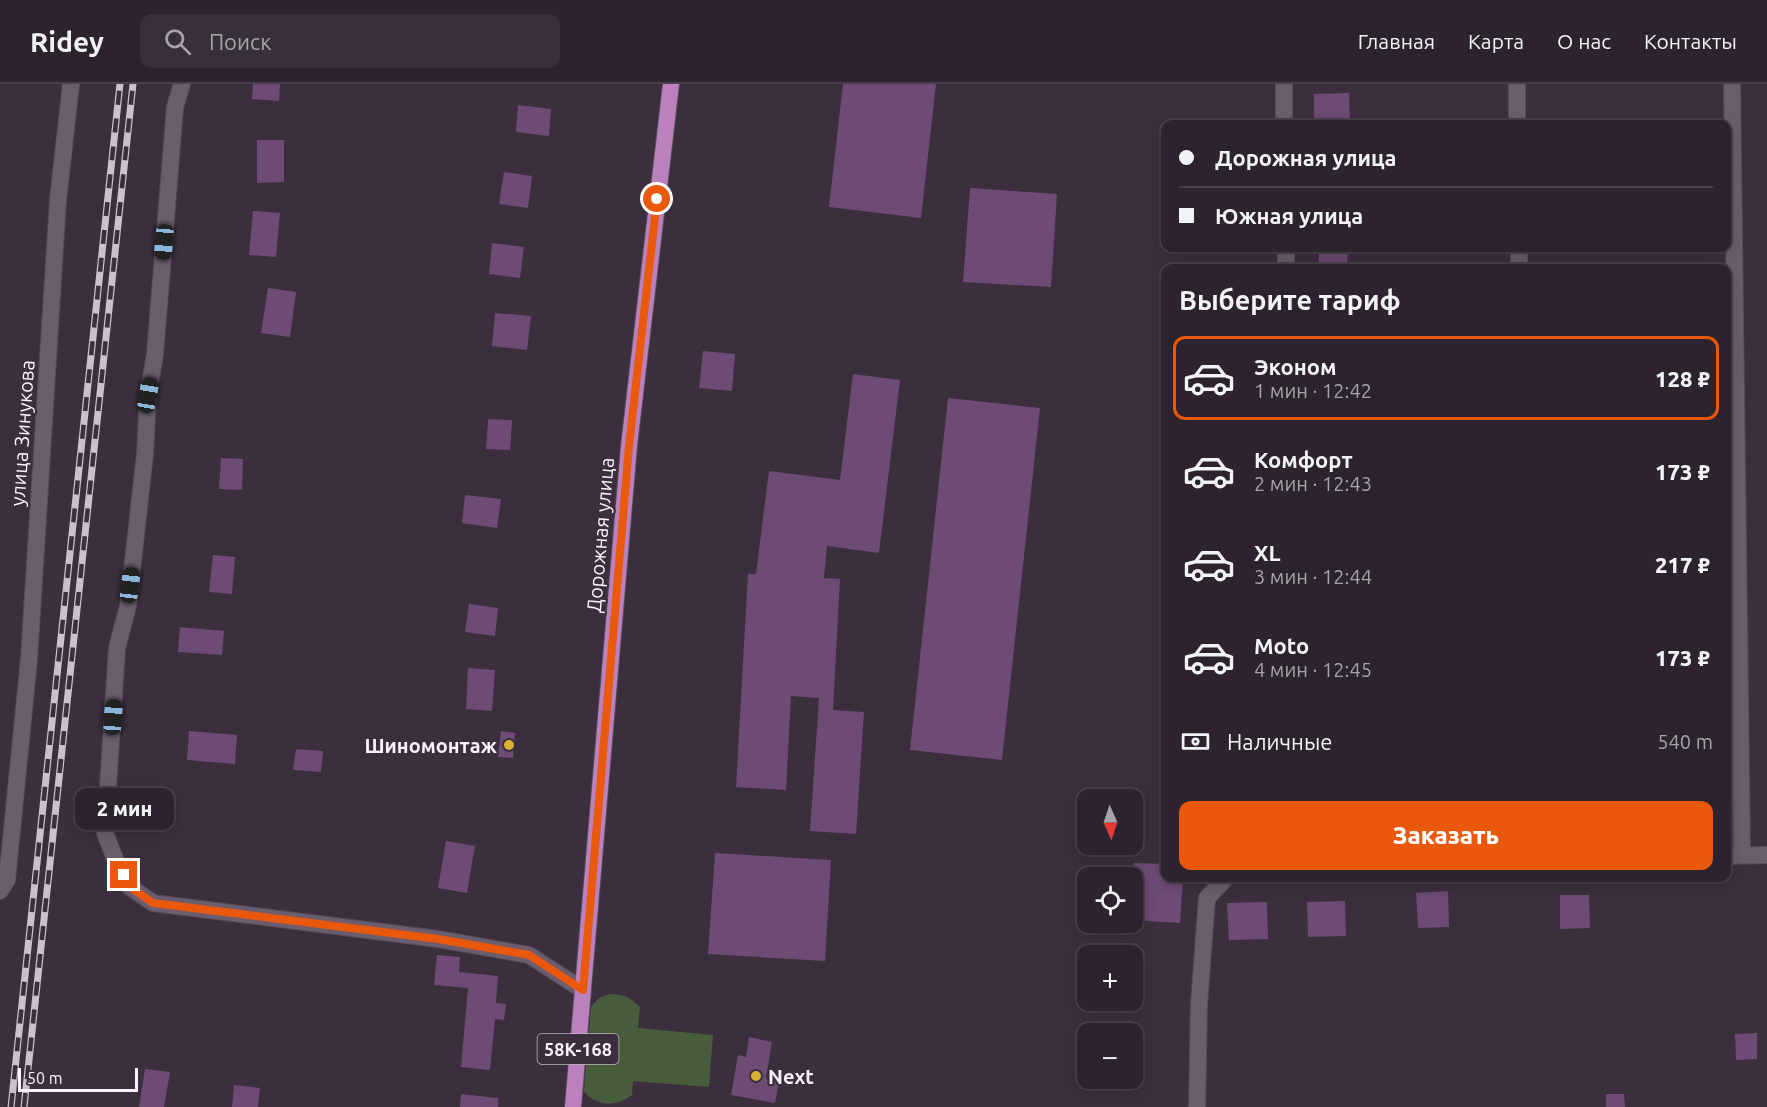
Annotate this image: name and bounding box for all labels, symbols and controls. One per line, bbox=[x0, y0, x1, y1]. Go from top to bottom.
search box bbox=[140, 14, 560, 68]
icon: search bbox=[161, 25, 194, 58]
text: Ridey bbox=[30, 26, 104, 57]
text: Поиск bbox=[209, 29, 272, 54]
text: Главная bbox=[1358, 29, 1435, 53]
text: Карта bbox=[1468, 29, 1524, 53]
text: О нас bbox=[1557, 29, 1611, 53]
text: Контакты bbox=[1644, 29, 1737, 53]
text: Дорожная улица bbox=[1215, 145, 1396, 170]
route start bbox=[643, 185, 670, 212]
text: Южная улица bbox=[1215, 203, 1363, 228]
car bbox=[153, 223, 175, 261]
text: Выберите тариф bbox=[1179, 285, 1401, 315]
icon: car bbox=[1182, 351, 1236, 405]
text: Эконом bbox=[1254, 354, 1336, 379]
street label: улица Зинукова bbox=[5, 359, 39, 507]
text: 128 ₽ bbox=[1655, 366, 1710, 391]
car bbox=[136, 376, 160, 414]
text: 1 мин · 12:42 bbox=[1254, 379, 1372, 402]
icon: car bbox=[1182, 444, 1236, 498]
text: Комфорт bbox=[1254, 447, 1353, 472]
street label: Дорожная улица bbox=[582, 456, 618, 614]
text: 173 ₽ bbox=[1655, 459, 1710, 484]
text: 2 мин · 12:43 bbox=[1254, 472, 1372, 495]
icon: car bbox=[1182, 537, 1236, 591]
text: XL bbox=[1254, 540, 1281, 565]
text: 217 ₽ bbox=[1655, 552, 1710, 577]
text: 3 мин · 12:44 bbox=[1254, 565, 1372, 588]
car bbox=[119, 566, 141, 604]
icon: car bbox=[1182, 630, 1236, 684]
text: Moto bbox=[1254, 633, 1309, 658]
text: 173 ₽ bbox=[1655, 645, 1710, 670]
text: 4 мин · 12:45 bbox=[1254, 658, 1372, 681]
car bbox=[103, 698, 123, 736]
icon: cash bbox=[1179, 725, 1212, 758]
text: Наличные bbox=[1227, 729, 1332, 754]
text: 540 m bbox=[1657, 730, 1713, 753]
place label: Шиномонтаж bbox=[364, 734, 498, 757]
marker: Шиномонтаж bbox=[502, 738, 516, 752]
callout: 2 мин bbox=[74, 788, 174, 830]
north arrow bbox=[1077, 789, 1143, 855]
map controls bbox=[1077, 789, 1143, 1089]
text: 2 мин bbox=[97, 797, 152, 820]
button: Заказать bbox=[1179, 801, 1713, 870]
route end bbox=[110, 861, 137, 888]
button: locate bbox=[1077, 867, 1143, 933]
button: + bbox=[1077, 945, 1143, 1011]
button: − bbox=[1077, 1023, 1143, 1089]
road number: 58К-168 bbox=[538, 1034, 618, 1064]
scale bar bbox=[18, 1065, 138, 1092]
place label: Next bbox=[768, 1065, 814, 1088]
text: 50 m bbox=[27, 1069, 63, 1087]
marker: Next bbox=[749, 1069, 763, 1083]

